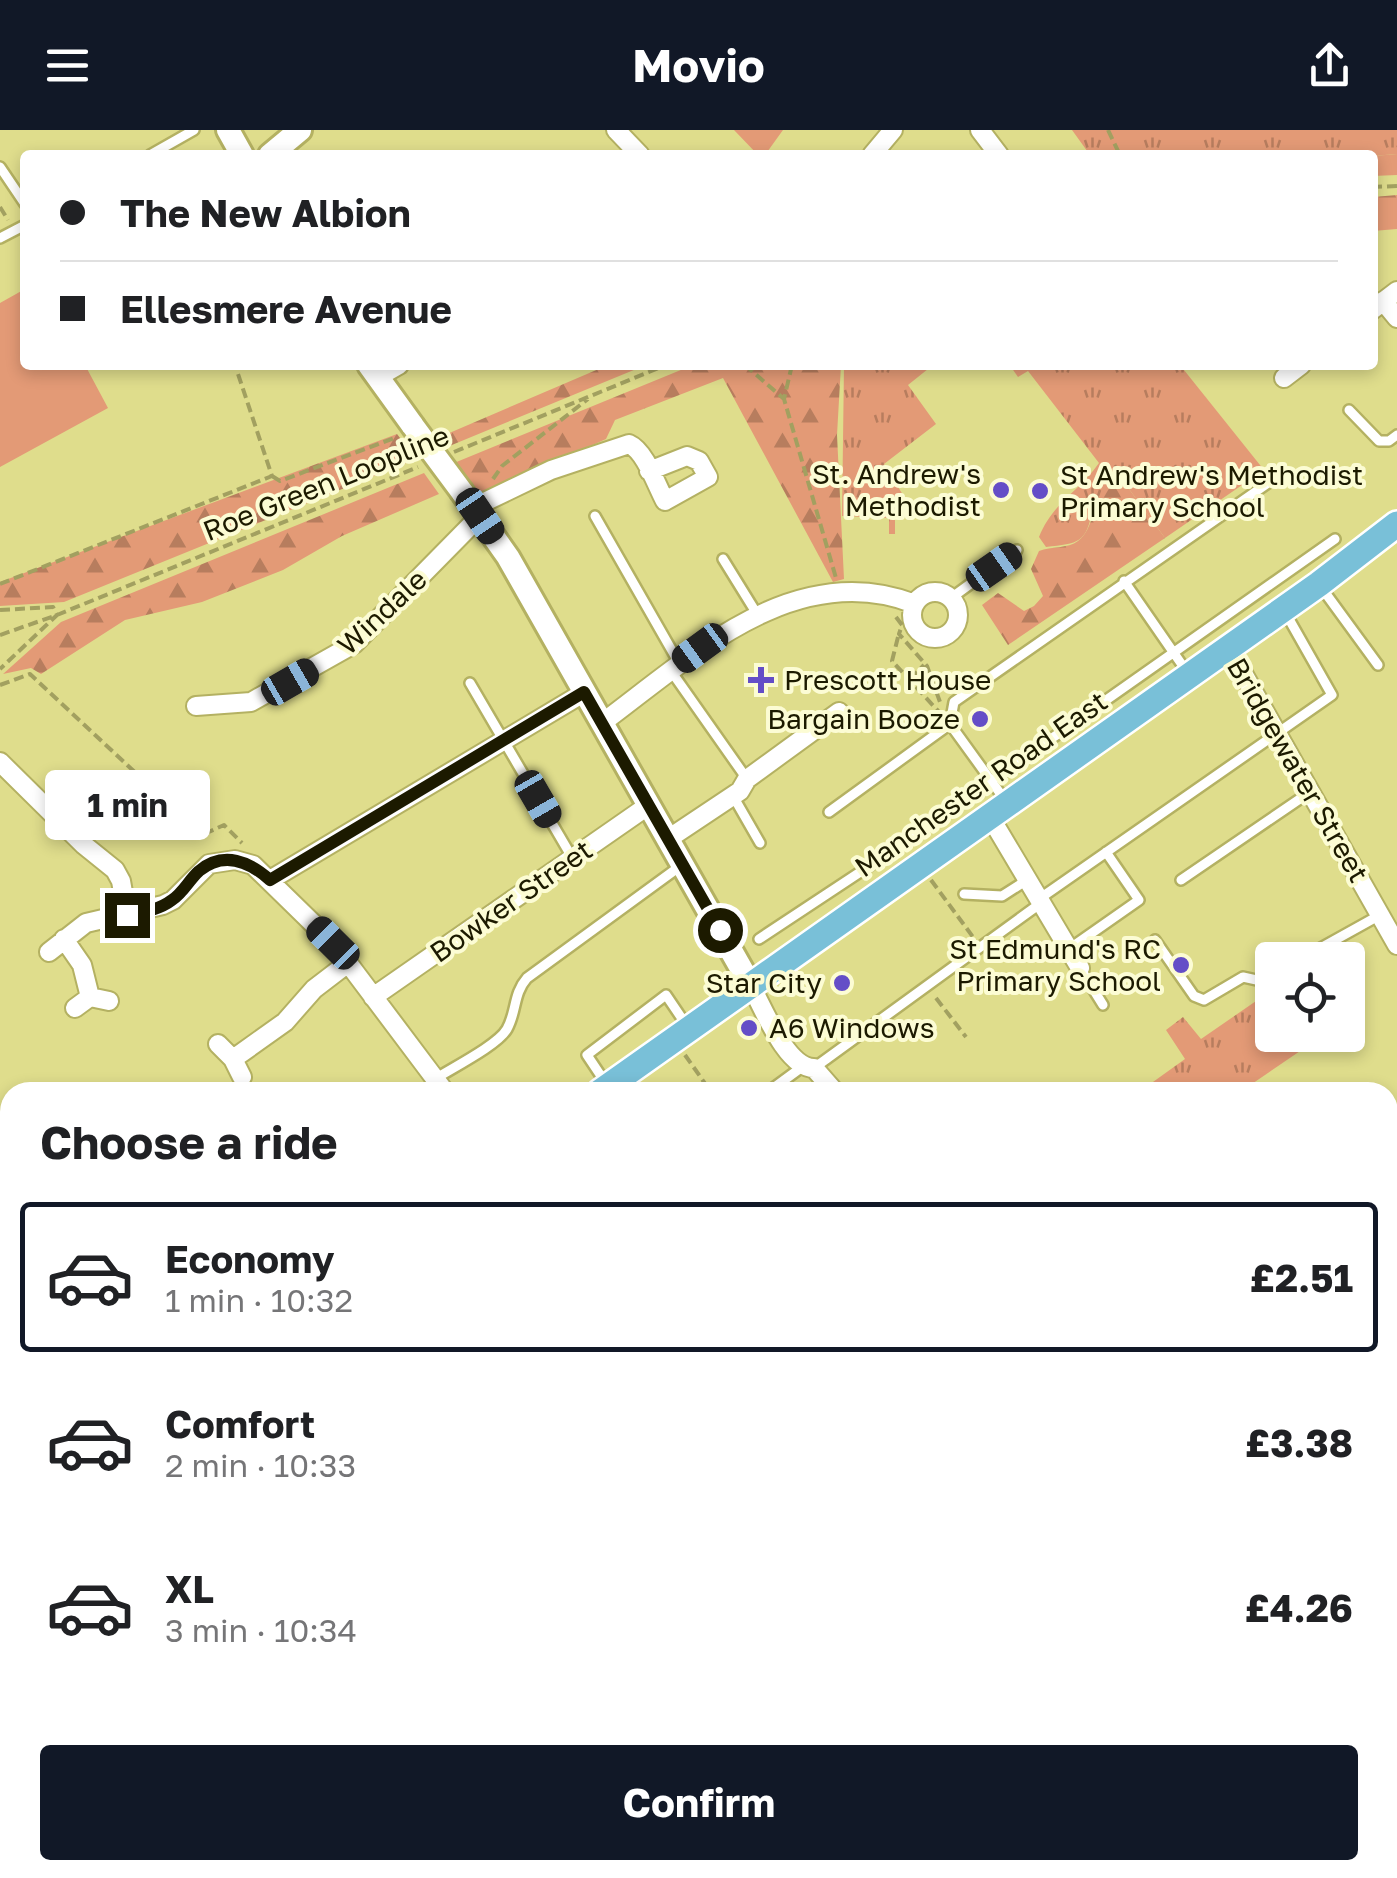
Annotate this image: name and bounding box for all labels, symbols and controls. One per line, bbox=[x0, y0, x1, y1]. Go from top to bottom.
icon: menu bbox=[40, 38, 95, 93]
text: Movio bbox=[632, 38, 765, 92]
icon: share bbox=[1302, 38, 1357, 93]
text: The New Albion bbox=[120, 190, 411, 235]
text: Ellesmere Avenue bbox=[120, 286, 452, 331]
street label: Roe Green Loopline bbox=[198, 418, 454, 547]
place label: St. Andrew's Methodist bbox=[812, 457, 981, 522]
place label: St Andrew's Methodist Primary School bbox=[1060, 458, 1363, 523]
marker: St. Andrew's Methodist bbox=[990, 479, 1012, 501]
marker: St Andrew's Methodist Primary School bbox=[1029, 480, 1051, 502]
car bbox=[451, 483, 509, 549]
car bbox=[961, 538, 1027, 596]
street label: Windale bbox=[330, 562, 433, 661]
car bbox=[667, 618, 733, 678]
street label: Bridgewater Street bbox=[1221, 652, 1376, 888]
car bbox=[257, 654, 323, 710]
place label: Prescott House bbox=[784, 663, 991, 696]
marker: Prescott House bbox=[748, 667, 774, 693]
street label: Manchester Road East bbox=[848, 684, 1113, 883]
place label: Bargain Booze bbox=[767, 702, 960, 735]
marker: Bargain Booze bbox=[969, 708, 991, 730]
car bbox=[510, 766, 566, 832]
callout: 1 min bbox=[44, 770, 210, 840]
text: 1 min bbox=[87, 786, 168, 824]
street label: Bowker Street bbox=[423, 833, 598, 969]
route end bbox=[105, 893, 150, 938]
route start bbox=[698, 908, 743, 953]
car bbox=[301, 911, 365, 975]
place label: St Edmund's RC Primary School bbox=[949, 932, 1161, 997]
map controls bbox=[1255, 942, 1365, 1052]
button: locate bbox=[1255, 942, 1365, 1052]
marker: St Edmund's RC Primary School bbox=[1170, 954, 1192, 976]
place label: Star City bbox=[706, 966, 822, 999]
marker: Star City bbox=[831, 972, 853, 994]
place label: A6 Windows bbox=[769, 1011, 935, 1044]
marker: A6 Windows bbox=[738, 1017, 760, 1039]
text: Choose a ride bbox=[40, 1115, 338, 1169]
icon: car bbox=[45, 1232, 135, 1322]
text: Economy bbox=[165, 1236, 334, 1281]
text: £2.51 bbox=[1250, 1255, 1353, 1300]
text: 1 min · 10:32 bbox=[165, 1281, 353, 1319]
icon: car bbox=[45, 1397, 135, 1487]
text: Comfort bbox=[165, 1401, 315, 1446]
text: £3.38 bbox=[1245, 1420, 1353, 1465]
text: 2 min · 10:33 bbox=[165, 1446, 356, 1484]
icon: car bbox=[45, 1562, 135, 1652]
text: XL bbox=[165, 1566, 214, 1611]
text: £4.26 bbox=[1245, 1585, 1353, 1630]
text: 3 min · 10:34 bbox=[165, 1611, 357, 1649]
button: Confirm bbox=[40, 1745, 1358, 1860]

